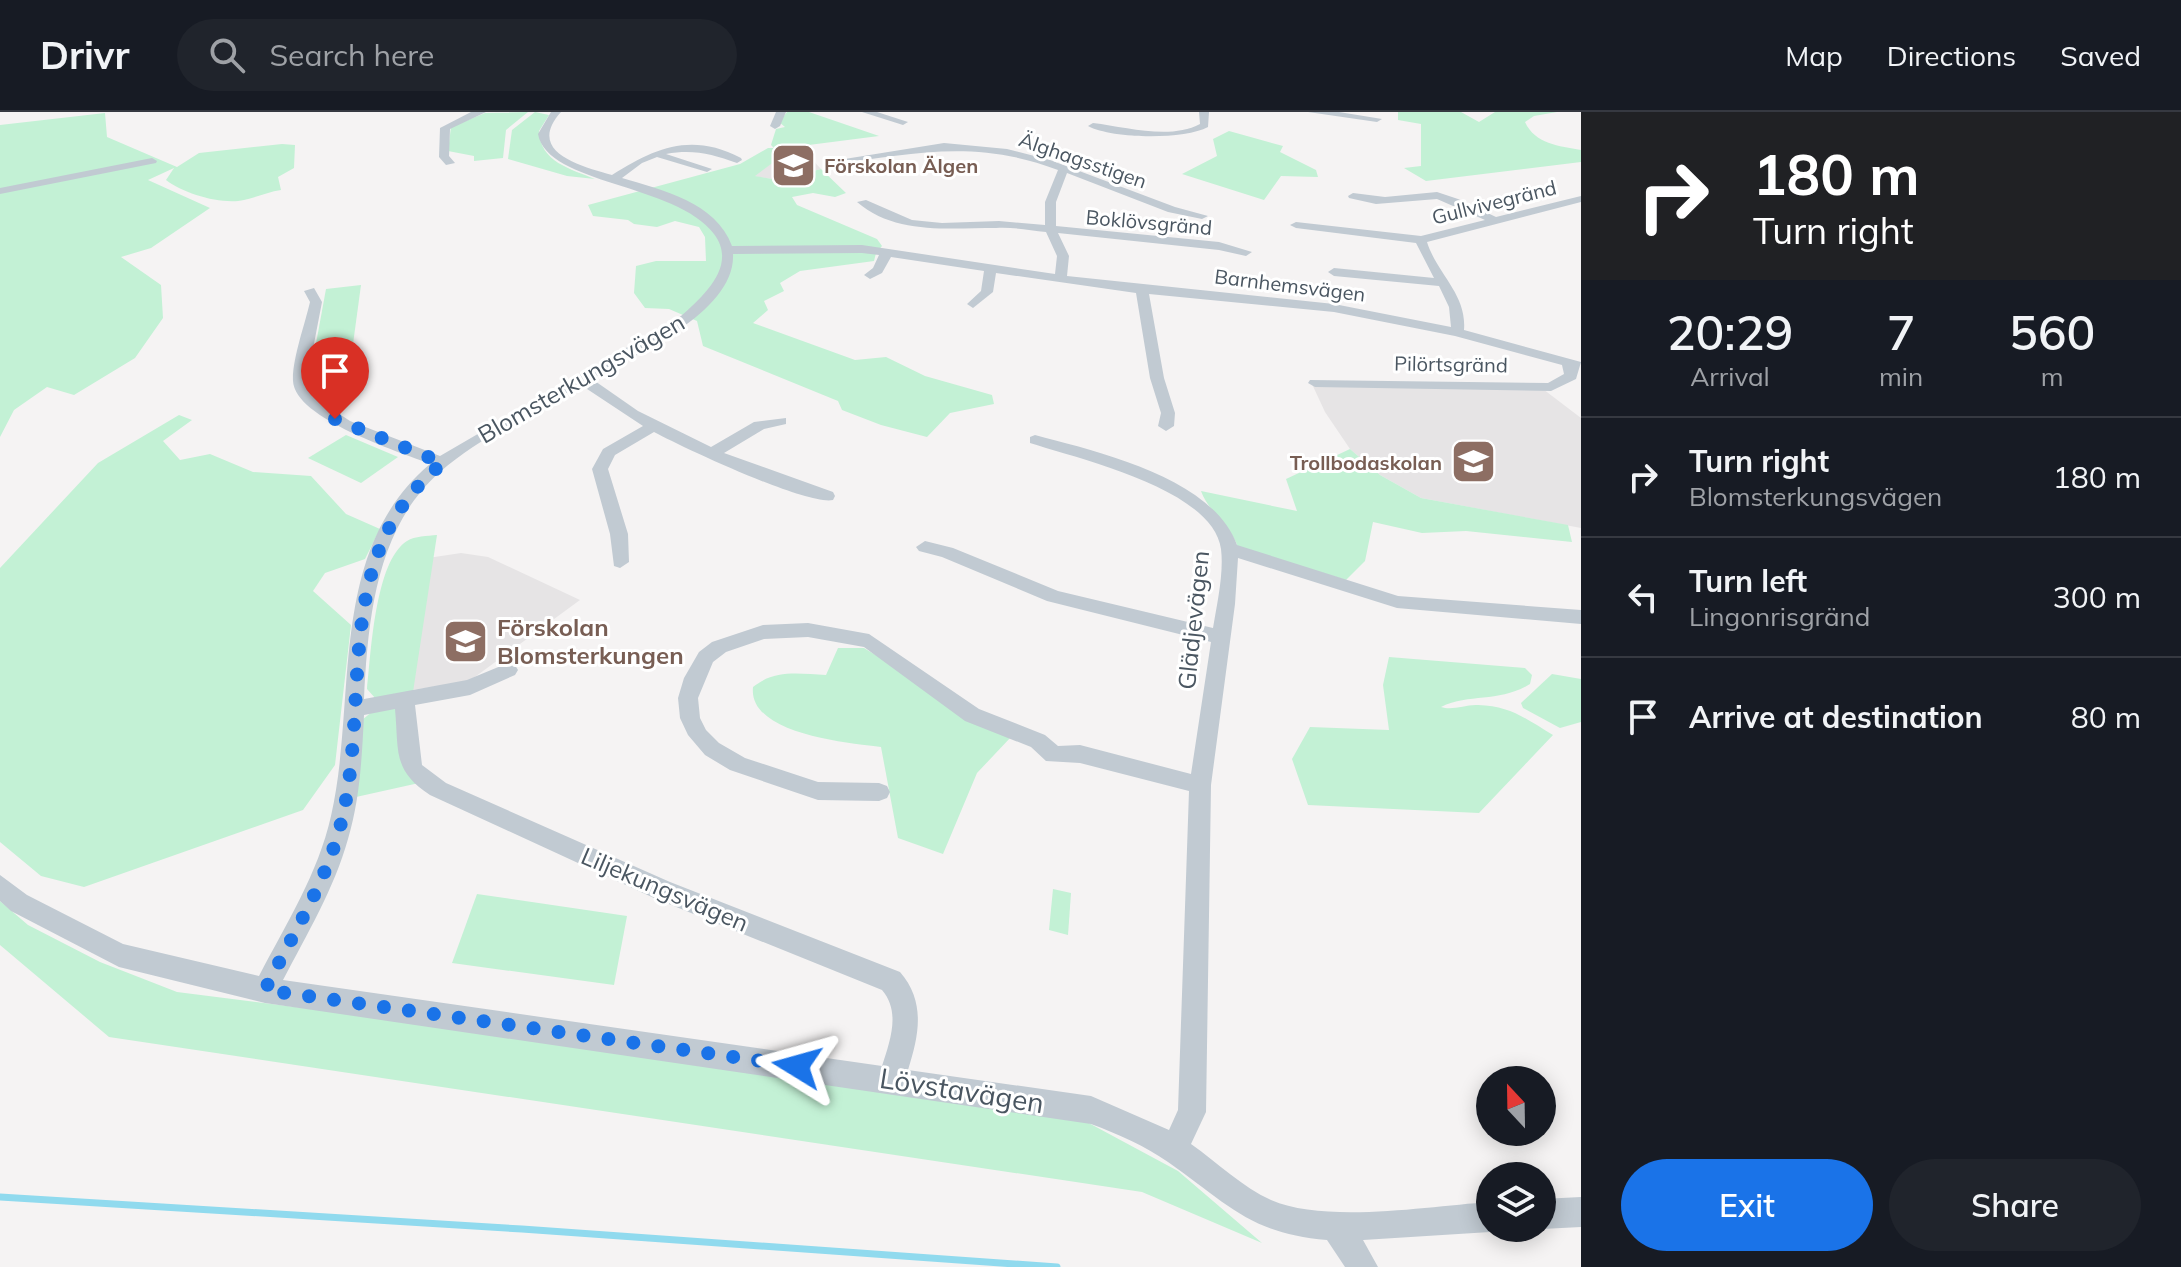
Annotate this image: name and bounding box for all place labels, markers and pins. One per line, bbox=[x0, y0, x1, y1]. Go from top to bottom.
school or university icon: Förskolan Älgen bbox=[769, 141, 817, 189]
place label: Förskolan Älgen bbox=[824, 153, 978, 178]
pin bbox=[301, 337, 369, 419]
school or university icon: Trollbodaskolan bbox=[1449, 438, 1497, 486]
place label: Trollbodaskolan bbox=[1290, 450, 1442, 475]
place label: Förskolan Blomsterkungen bbox=[497, 612, 684, 670]
school or university icon: Förskolan Blomsterkungen bbox=[442, 617, 490, 665]

